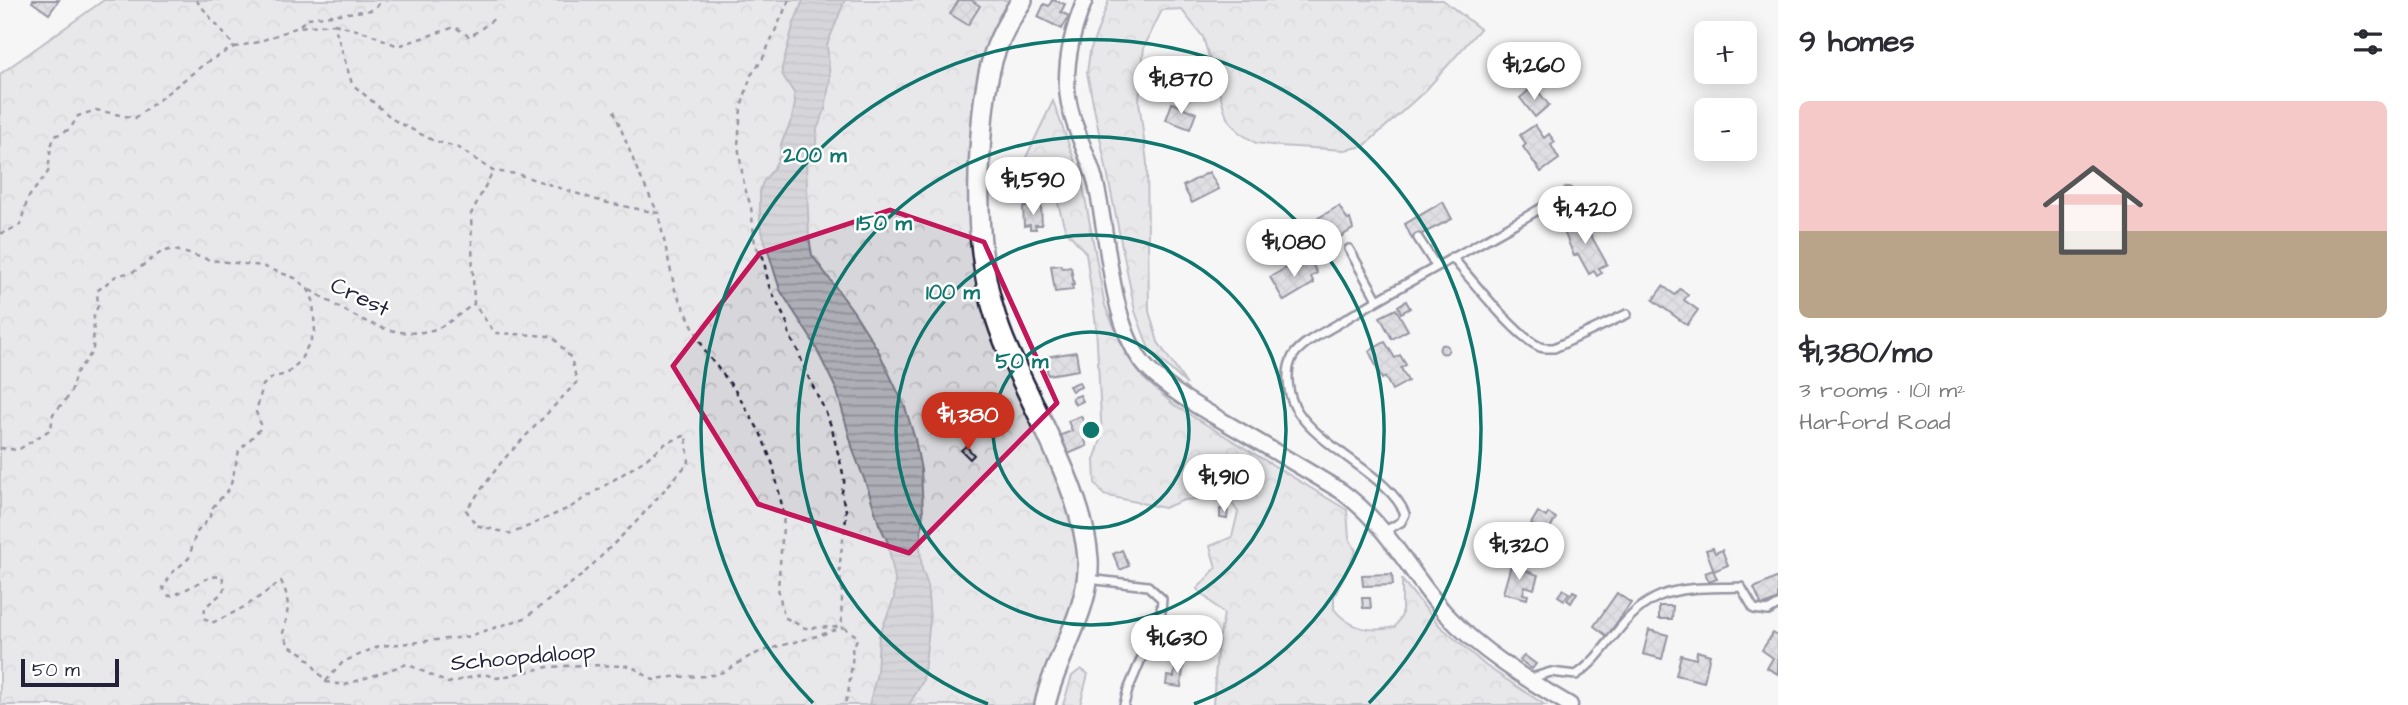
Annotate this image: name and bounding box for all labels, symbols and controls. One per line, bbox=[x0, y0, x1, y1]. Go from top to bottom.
map controls bbox=[1694, 21, 1757, 161]
button: + bbox=[1694, 21, 1757, 84]
text: 9 homes bbox=[1799, 21, 1914, 63]
icon: filters bbox=[2349, 23, 2387, 61]
pin: $1,260 bbox=[1477, 42, 1591, 102]
text: $1,260 bbox=[1503, 49, 1565, 81]
pin: $1,870 bbox=[1124, 57, 1238, 116]
text: $1,870 bbox=[1149, 63, 1213, 95]
button: − bbox=[1694, 98, 1757, 161]
text: 200 m bbox=[782, 141, 847, 170]
icon: home bbox=[2030, 147, 2156, 273]
pin: $1,590 bbox=[976, 158, 1090, 217]
text: $1,590 bbox=[1001, 164, 1065, 196]
pin: $1,420 bbox=[1528, 187, 1642, 246]
text: $1,420 bbox=[1553, 193, 1617, 225]
text: 150 m bbox=[856, 209, 912, 238]
pin: $1,080 bbox=[1237, 219, 1351, 279]
text: $1,080 bbox=[1262, 226, 1326, 258]
street label: Crest bbox=[325, 269, 396, 325]
text: 100 m bbox=[926, 278, 981, 307]
text: $1,380/mo bbox=[1799, 332, 1932, 374]
text: 50 m bbox=[996, 347, 1049, 376]
text: 3 rooms · 101 m² bbox=[1799, 374, 1966, 406]
pin: $1,380 bbox=[911, 392, 1025, 452]
text: $1,380 bbox=[938, 399, 998, 431]
text: Harford Road bbox=[1799, 406, 1950, 438]
centre of rings bbox=[1079, 418, 1103, 442]
pin: $1,910 bbox=[1167, 454, 1281, 514]
text: $1,910 bbox=[1199, 461, 1249, 493]
pin: $1,320 bbox=[1462, 522, 1576, 582]
text: $1,320 bbox=[1489, 529, 1549, 561]
pin: $1,630 bbox=[1120, 616, 1234, 675]
text: $1,630 bbox=[1147, 622, 1207, 654]
street label: Schoopdaloop bbox=[449, 635, 597, 679]
scale bar bbox=[21, 656, 119, 688]
text: 50 m bbox=[32, 657, 80, 684]

